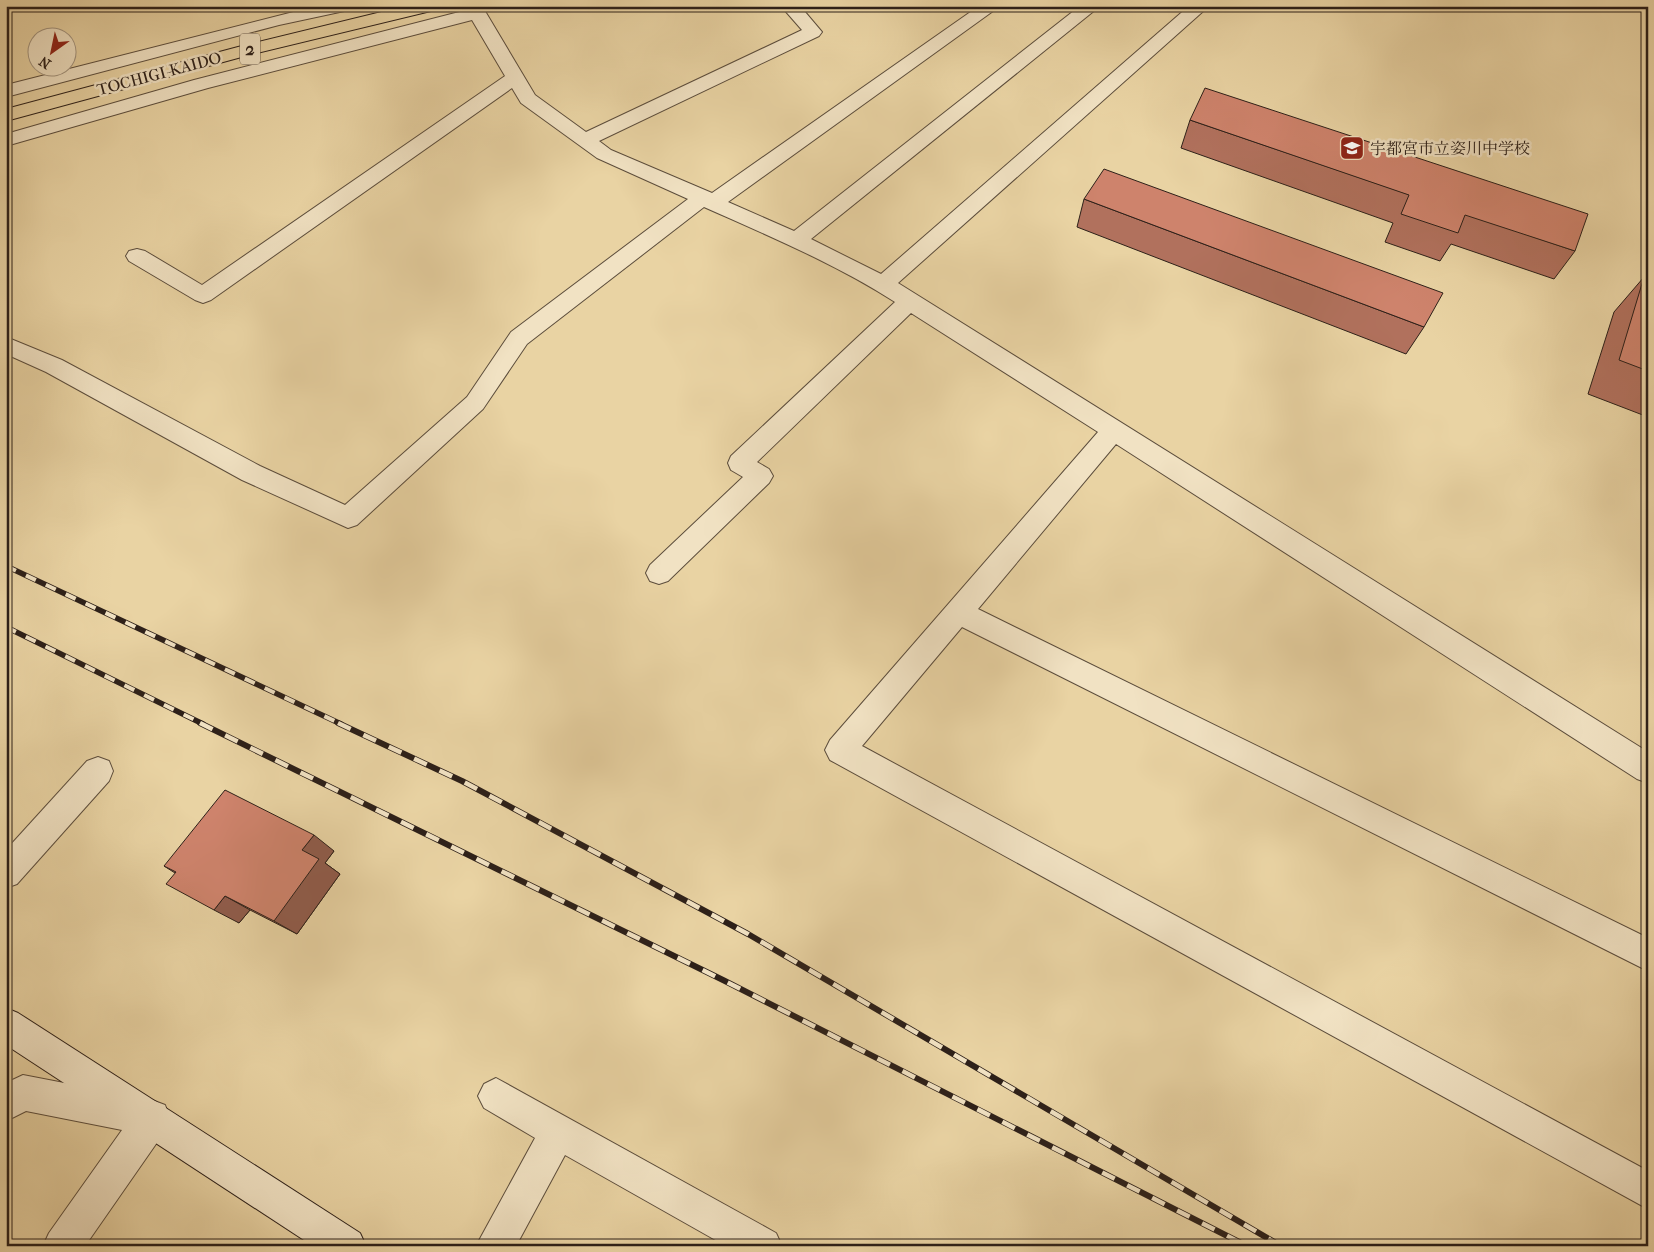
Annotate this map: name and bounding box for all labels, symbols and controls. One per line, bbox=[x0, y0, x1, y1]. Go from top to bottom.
north arrow bbox=[28, 28, 78, 78]
road number: 2 bbox=[240, 34, 260, 64]
street label: TOCHIGI-KAIDO bbox=[95, 48, 223, 99]
text: N bbox=[36, 52, 54, 73]
school or university icon: 宇都宮市立姿川中学校 bbox=[1339, 135, 1365, 161]
place label: 宇都宮市立姿川中学校 bbox=[1370, 139, 1530, 158]

